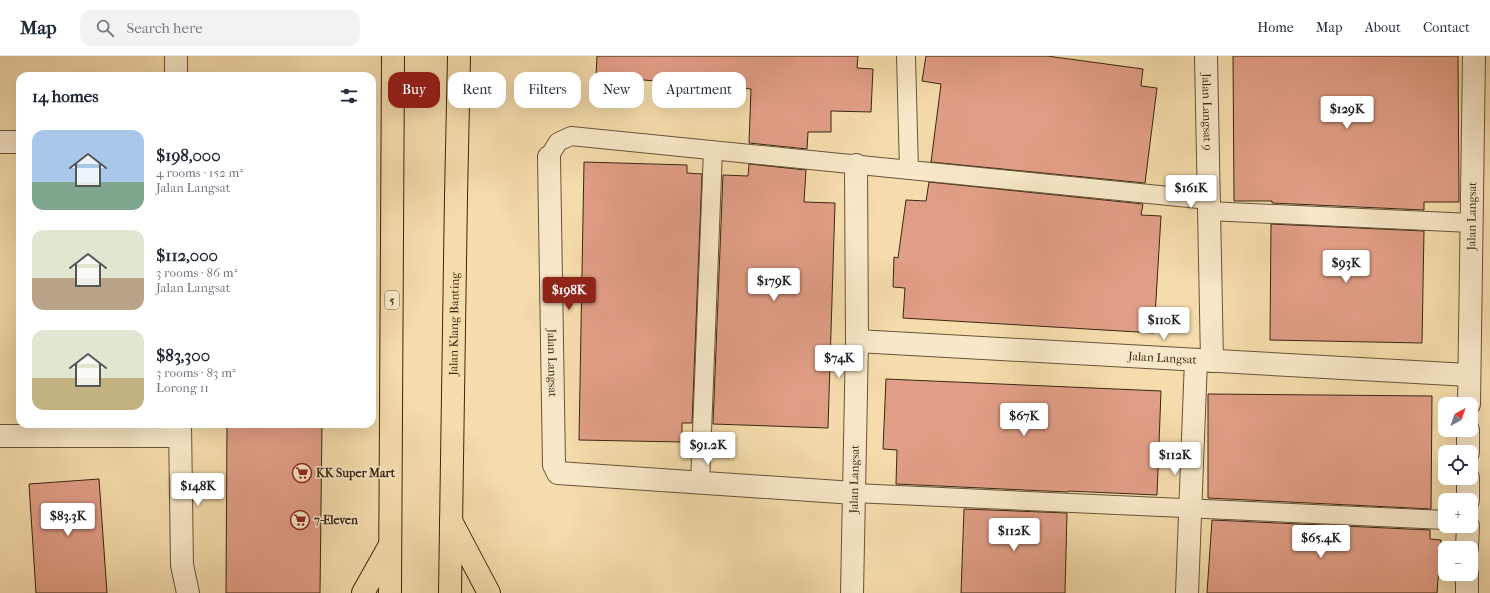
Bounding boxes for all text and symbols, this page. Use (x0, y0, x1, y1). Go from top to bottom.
search box (80, 10, 360, 46)
text: Map (20, 17, 56, 39)
icon: search (94, 17, 116, 39)
text: Search here (126, 19, 203, 37)
text: Home (1257, 19, 1294, 36)
text: Map (1316, 19, 1343, 36)
text: About (1365, 19, 1401, 36)
text: Contact (1423, 19, 1470, 36)
chip: Buy (388, 72, 440, 108)
chip: Rent (448, 72, 506, 108)
chip: Filters (514, 72, 581, 108)
chip: New (589, 72, 644, 108)
chip: Apartment (652, 72, 746, 108)
street label: Jalan Langsat 9 (1199, 72, 1215, 151)
icon: filters (338, 85, 360, 107)
text: 14 homes (32, 86, 99, 106)
pin: $129K (1319, 96, 1375, 130)
text: $129K (1330, 101, 1364, 116)
text: $198,000 (156, 145, 221, 165)
icon: home (64, 146, 112, 194)
text: 4 rooms · 152 m² (156, 165, 243, 180)
pin: $161K (1163, 175, 1219, 209)
text: Jalan Langsat (156, 180, 230, 195)
text: $161K (1175, 180, 1207, 195)
street label: Jalan Langsat (1464, 181, 1479, 251)
text: $112,000 (156, 245, 218, 265)
icon: home (64, 246, 112, 294)
pin: $93K (1322, 250, 1370, 284)
text: $93K (1332, 255, 1360, 270)
text: 3 rooms · 86 m² (156, 265, 237, 280)
pin: $179K (746, 268, 802, 302)
street label: Jalan Klang Banting (446, 272, 462, 377)
text: $179K (757, 273, 791, 288)
pin: $198K (541, 277, 597, 311)
text: Jalan Langsat (156, 280, 230, 295)
text: $198K (552, 282, 586, 297)
road number: 5 (385, 291, 399, 309)
pin: $110K (1136, 307, 1192, 341)
text: $110K (1148, 312, 1180, 327)
street label: Jalan Langsat (545, 327, 560, 398)
text: $83,300 (156, 345, 210, 365)
pin: $74K (815, 345, 863, 379)
icon: home (64, 346, 112, 394)
street label: Jalan Langsat (1127, 349, 1198, 367)
text: $74K (824, 350, 854, 365)
text: 3 rooms · 83 m² (156, 365, 236, 380)
text: Lorong 11 (156, 380, 209, 395)
north arrow (1438, 397, 1478, 437)
map controls (1438, 397, 1478, 581)
pin: $67K (1000, 403, 1048, 437)
text: $67K (1009, 408, 1039, 423)
pin: $91.2K (675, 432, 741, 466)
text: $91.2K (689, 437, 727, 452)
pin: $112K (1147, 442, 1203, 476)
street label: Jalan Langsat (847, 444, 862, 515)
button: locate (1438, 445, 1478, 485)
text: $112K (1159, 447, 1191, 462)
supermarket icon: KK Super Mart (291, 462, 313, 484)
place label: KK Super Mart (316, 466, 396, 481)
pin: $148K (170, 473, 226, 507)
text: $148K (180, 478, 216, 493)
button: + (1438, 493, 1478, 533)
pin: $83.3K (35, 503, 101, 537)
text: $83.3K (50, 508, 86, 523)
supermarket icon: 7-Eleven (289, 509, 311, 531)
place label: 7-Eleven (313, 513, 359, 527)
pin: $112K (986, 518, 1042, 552)
text: $112K (998, 523, 1030, 538)
pin: $65.4K (1288, 525, 1354, 559)
text: $65.4K (1301, 530, 1341, 545)
button: − (1438, 541, 1478, 581)

